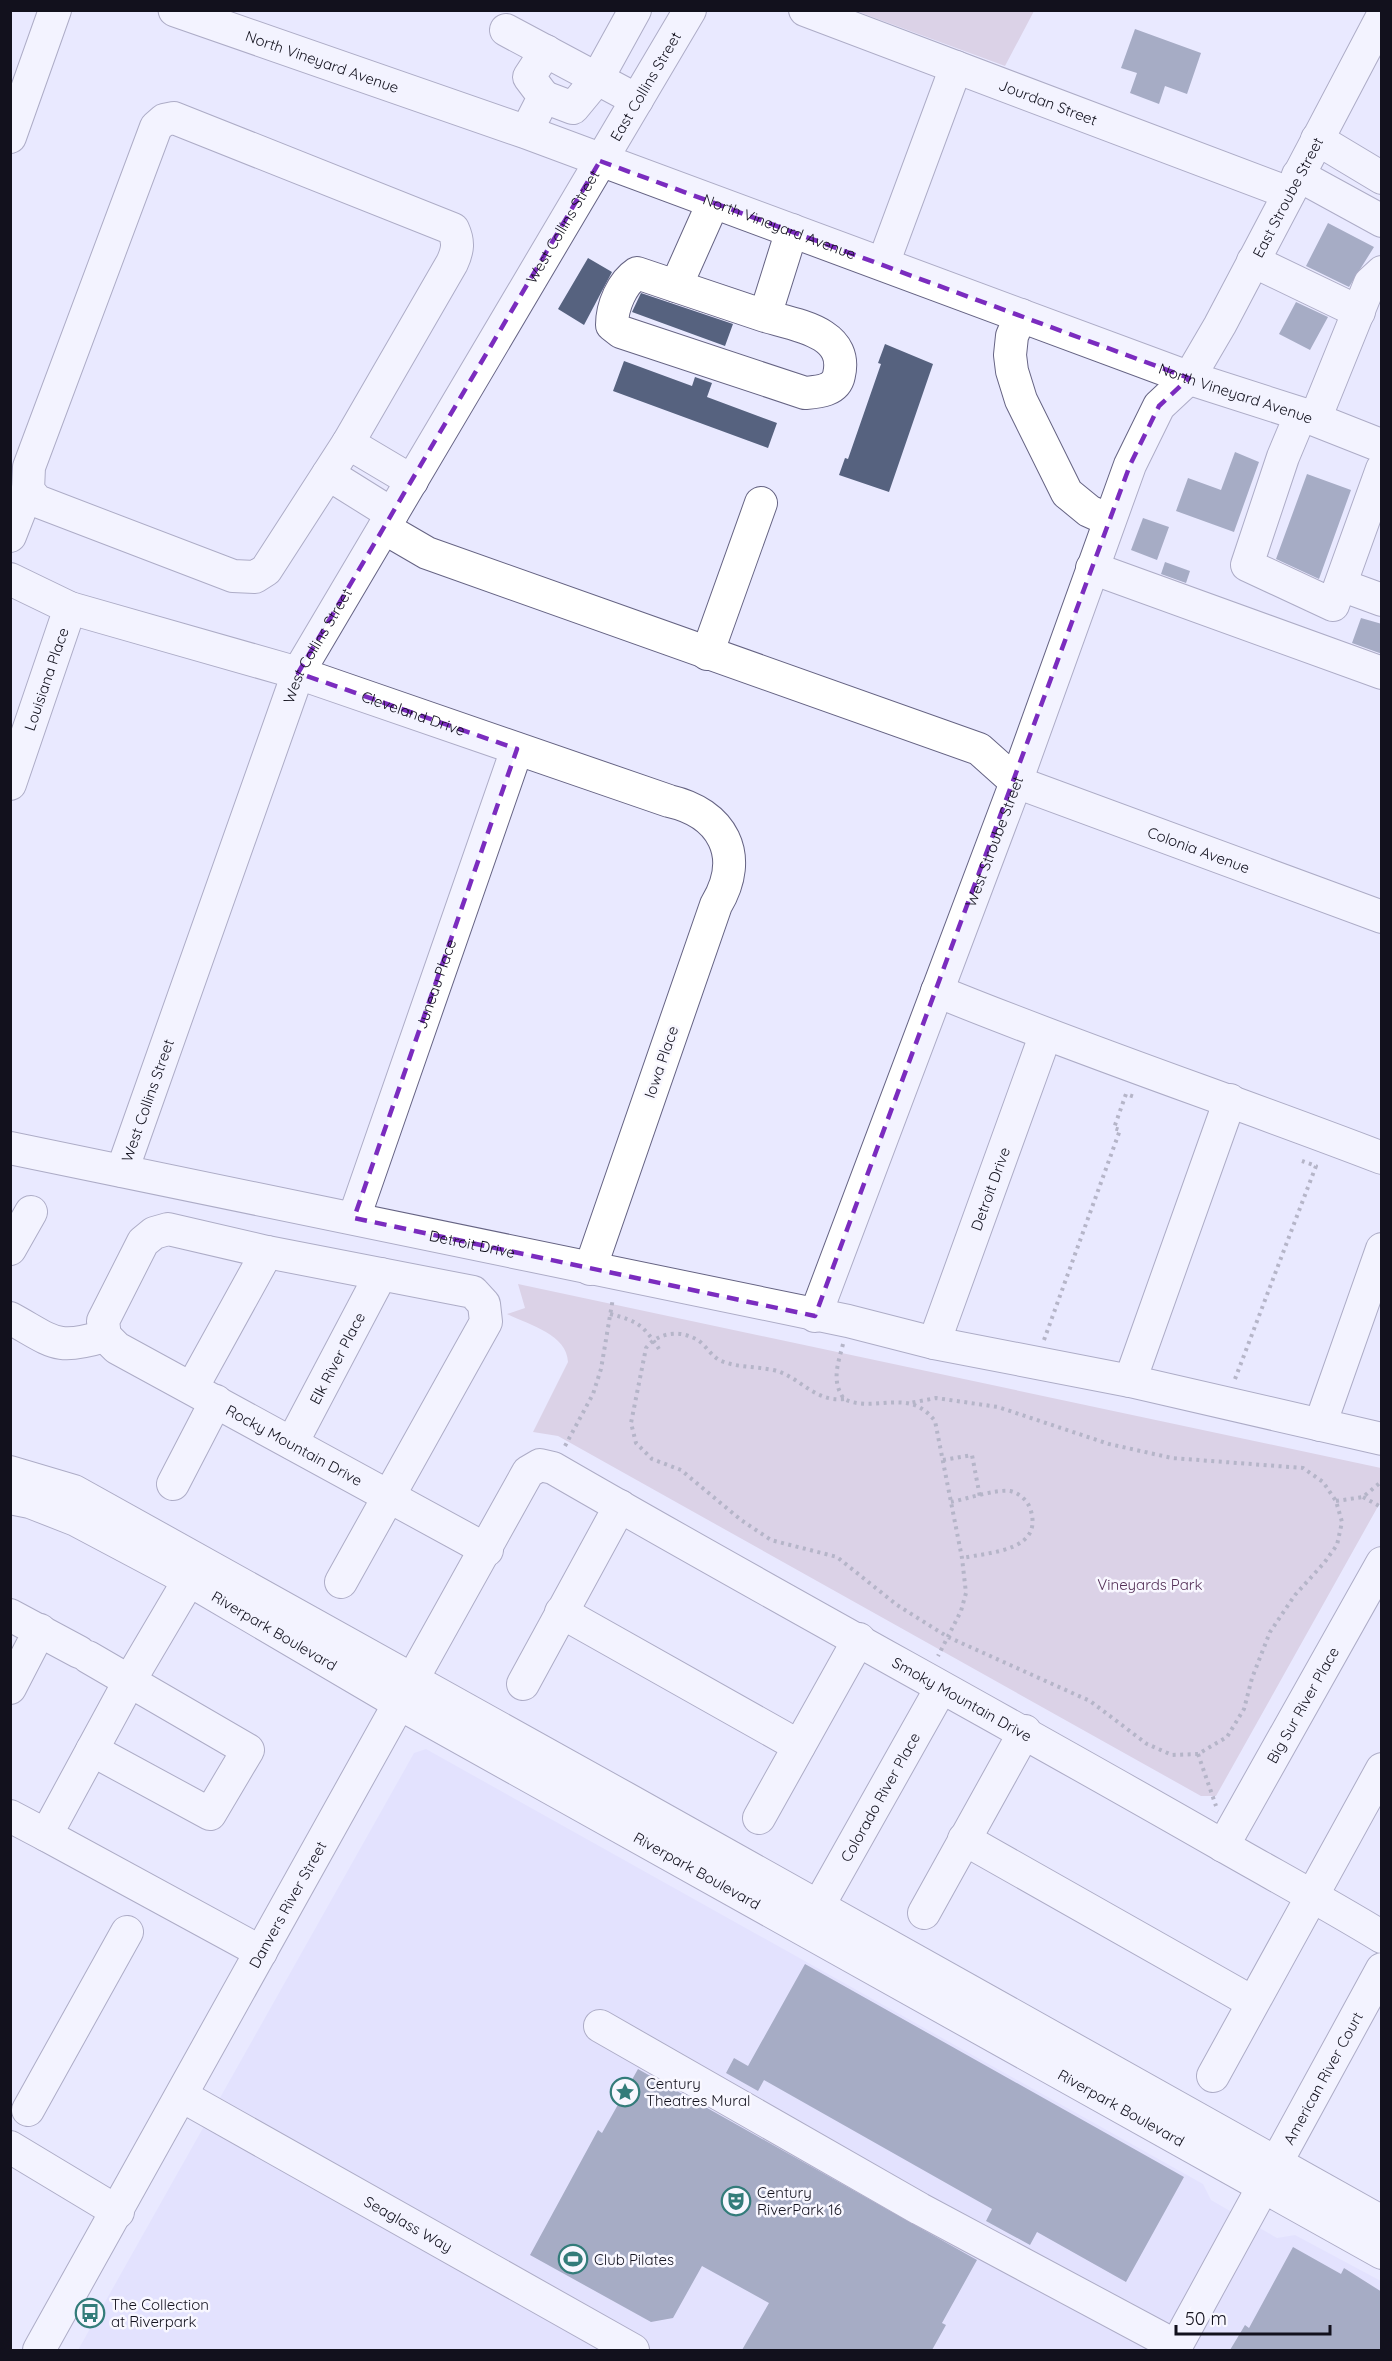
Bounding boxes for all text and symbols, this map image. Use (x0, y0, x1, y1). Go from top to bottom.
street label: North Vineyard Avenue (243, 26, 402, 97)
street label: East Collins Street (605, 28, 685, 144)
street label: Jourdan Street (996, 75, 1100, 129)
street label: East Stroube Street (1248, 134, 1327, 261)
street label: West Collins Street (521, 166, 603, 287)
street label: North Vineyard Avenue (701, 189, 858, 263)
street label: North Vineyard Avenue (1156, 358, 1316, 427)
street label: West Collins Street (279, 584, 356, 706)
street label: Louisiana Place (19, 625, 72, 733)
street label: Cleveland Drive (359, 686, 468, 740)
street label: West Stroube Street (960, 774, 1027, 910)
street label: Colonia Avenue (1145, 822, 1253, 877)
street label: Juneau Place (411, 936, 460, 1031)
street label: Iowa Place (640, 1023, 682, 1101)
street label: West Collins Street (117, 1036, 177, 1164)
street label: Detroit Drive (966, 1144, 1014, 1233)
street label: Detroit Drive (427, 1225, 517, 1262)
street label: Elk River Place (305, 1309, 369, 1407)
street label: Rocky Mountain Drive (223, 1400, 366, 1490)
park label: Vineyards Park (1097, 1575, 1203, 1594)
street label: Riverpark Boulevard (208, 1586, 341, 1675)
street label: Big Sur River Place (1262, 1643, 1343, 1766)
street label: Smoky Mountain Drive (889, 1652, 1035, 1745)
street label: Colorado River Place (836, 1729, 924, 1865)
street label: Riverpark Boulevard (631, 1827, 764, 1913)
street label: Danvers River Street (244, 1838, 330, 1971)
street label: American River Court (1279, 2008, 1366, 2148)
street label: Riverpark Boulevard (1055, 2064, 1188, 2150)
place label: Century Theatres Mural (646, 2074, 750, 2110)
place icon: Century Theatres Mural (609, 2076, 641, 2108)
place label: Century RiverPark 16 (757, 2183, 842, 2219)
theatre icon: Century RiverPark 16 (720, 2185, 752, 2217)
street label: Seaglass Way (361, 2191, 456, 2256)
sports icon: Club Pilates (557, 2243, 589, 2275)
place label: Club Pilates (594, 2250, 674, 2269)
place label: The Collection at Riverpark (111, 2295, 209, 2331)
bus stop icon: The Collection at Riverpark (74, 2297, 106, 2329)
scale bar (1176, 2298, 1330, 2336)
text: 50 m (1185, 2307, 1227, 2330)

